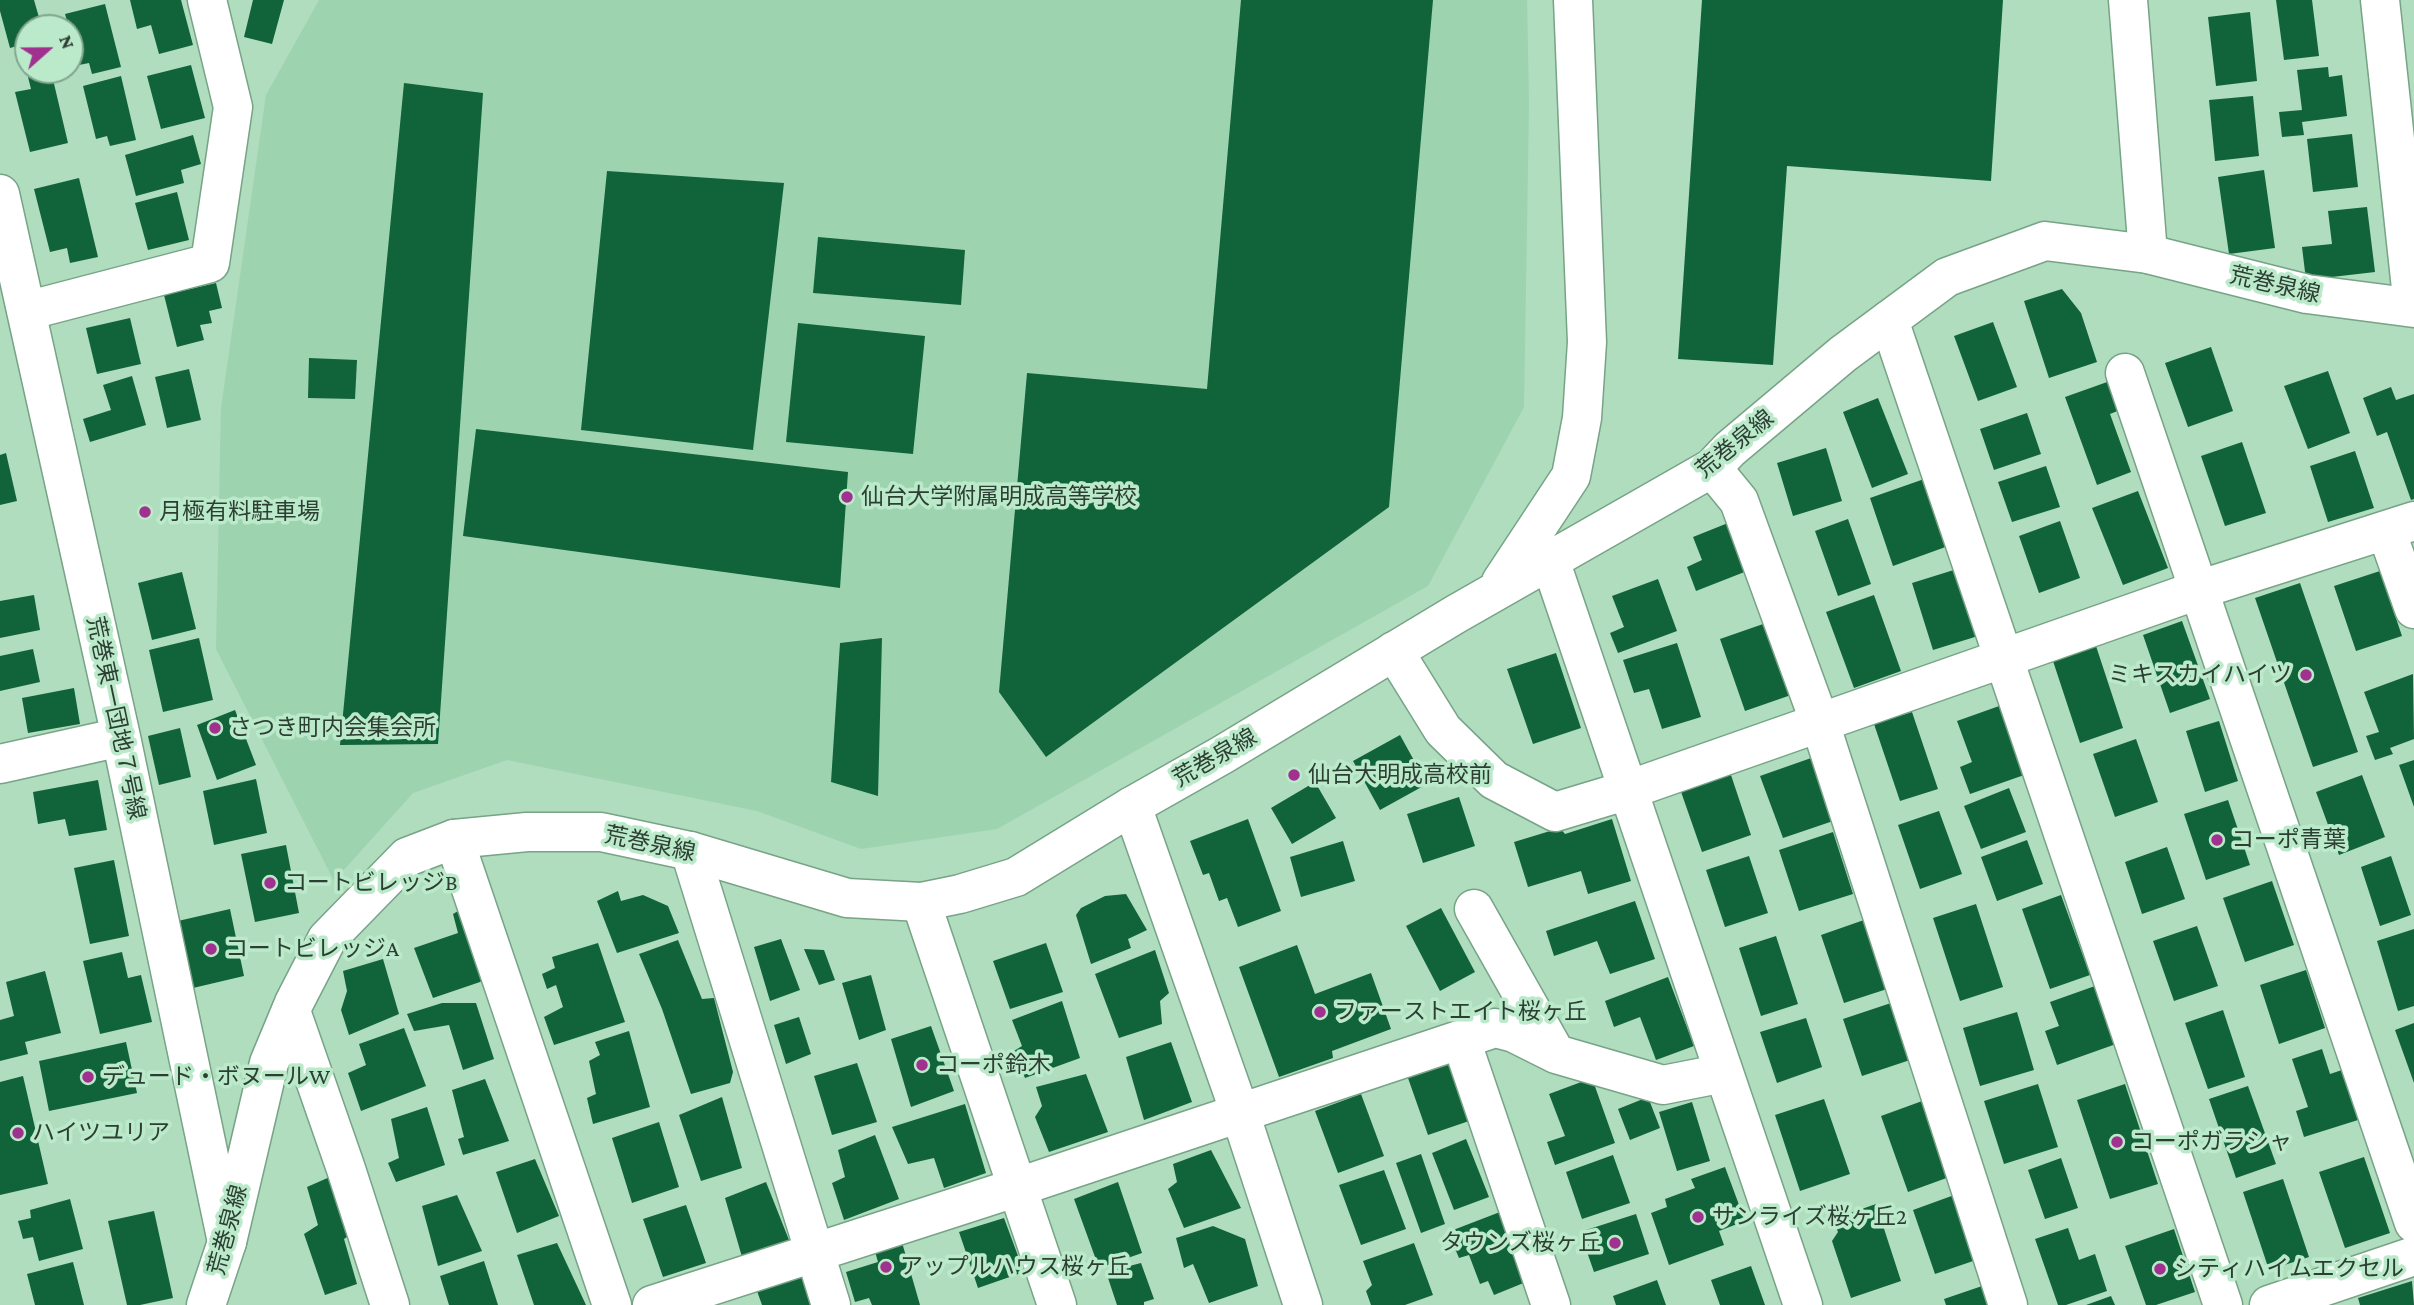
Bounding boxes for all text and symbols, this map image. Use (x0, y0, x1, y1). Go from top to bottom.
north arrow (14, 14, 84, 84)
text: N (55, 32, 79, 52)
street label: 荒巻泉線 (2227, 261, 2323, 309)
street label: 荒巻泉線 (1691, 404, 1779, 484)
place label: 仙台大学附属明成高等学校 (861, 483, 1137, 511)
marker: 仙台大学附属明成高等学校 (839, 489, 855, 505)
place label: 月極有料駐車場 (159, 498, 320, 526)
marker: 月極有料駐車場 (137, 504, 153, 520)
street label: 荒巻東一団地７号線 (81, 614, 151, 822)
place label: ミキスカイハイツ (2108, 661, 2292, 689)
marker: ミキスカイハイツ (2298, 667, 2314, 683)
place label: さつき町内会集会所 (229, 714, 436, 742)
marker: さつき町内会集会所 (207, 720, 223, 736)
street label: 荒巻泉線 (1168, 723, 1262, 793)
place label: 仙台大明成高校前 (1308, 761, 1492, 789)
marker: 仙台大明成高校前 (1286, 767, 1302, 783)
street label: 荒巻泉線 (602, 821, 698, 867)
place label: コーポ青葉 (2231, 826, 2346, 854)
marker: コーポ青葉 (2209, 832, 2225, 848)
place label: コートビレッジB (284, 869, 458, 897)
marker: コートビレッジB (262, 875, 278, 891)
place label: コートビレッジA (225, 935, 399, 963)
marker: コートビレッジA (203, 941, 219, 957)
place label: ファーストエイト桜ヶ丘 (1334, 998, 1587, 1026)
marker: ファーストエイト桜ヶ丘 (1312, 1004, 1328, 1020)
place label: コーポ鈴木 (936, 1051, 1051, 1079)
marker: コーポ鈴木 (914, 1057, 930, 1073)
place label: デュード・ボヌールW (102, 1063, 330, 1091)
marker: デュード・ボヌールW (80, 1069, 96, 1085)
place label: ハイツユリア (32, 1119, 170, 1147)
marker: ハイツユリア (10, 1125, 26, 1141)
place label: コーポガラシャ (2131, 1128, 2292, 1156)
marker: コーポガラシャ (2109, 1134, 2125, 1150)
street label: 荒巻泉線 (203, 1182, 253, 1278)
place label: サンライズ桜ヶ丘2 (1712, 1203, 1907, 1231)
marker: サンライズ桜ヶ丘2 (1690, 1209, 1706, 1225)
place label: タウンズ桜ヶ丘 (1440, 1229, 1601, 1257)
marker: タウンズ桜ヶ丘 (1607, 1235, 1623, 1251)
place label: アップルハウス桜ヶ丘 (900, 1253, 1130, 1281)
place label: シティハイムエクセル (2174, 1255, 2404, 1283)
marker: アップルハウス桜ヶ丘 (878, 1259, 894, 1275)
marker: シティハイムエクセル (2152, 1261, 2168, 1277)

